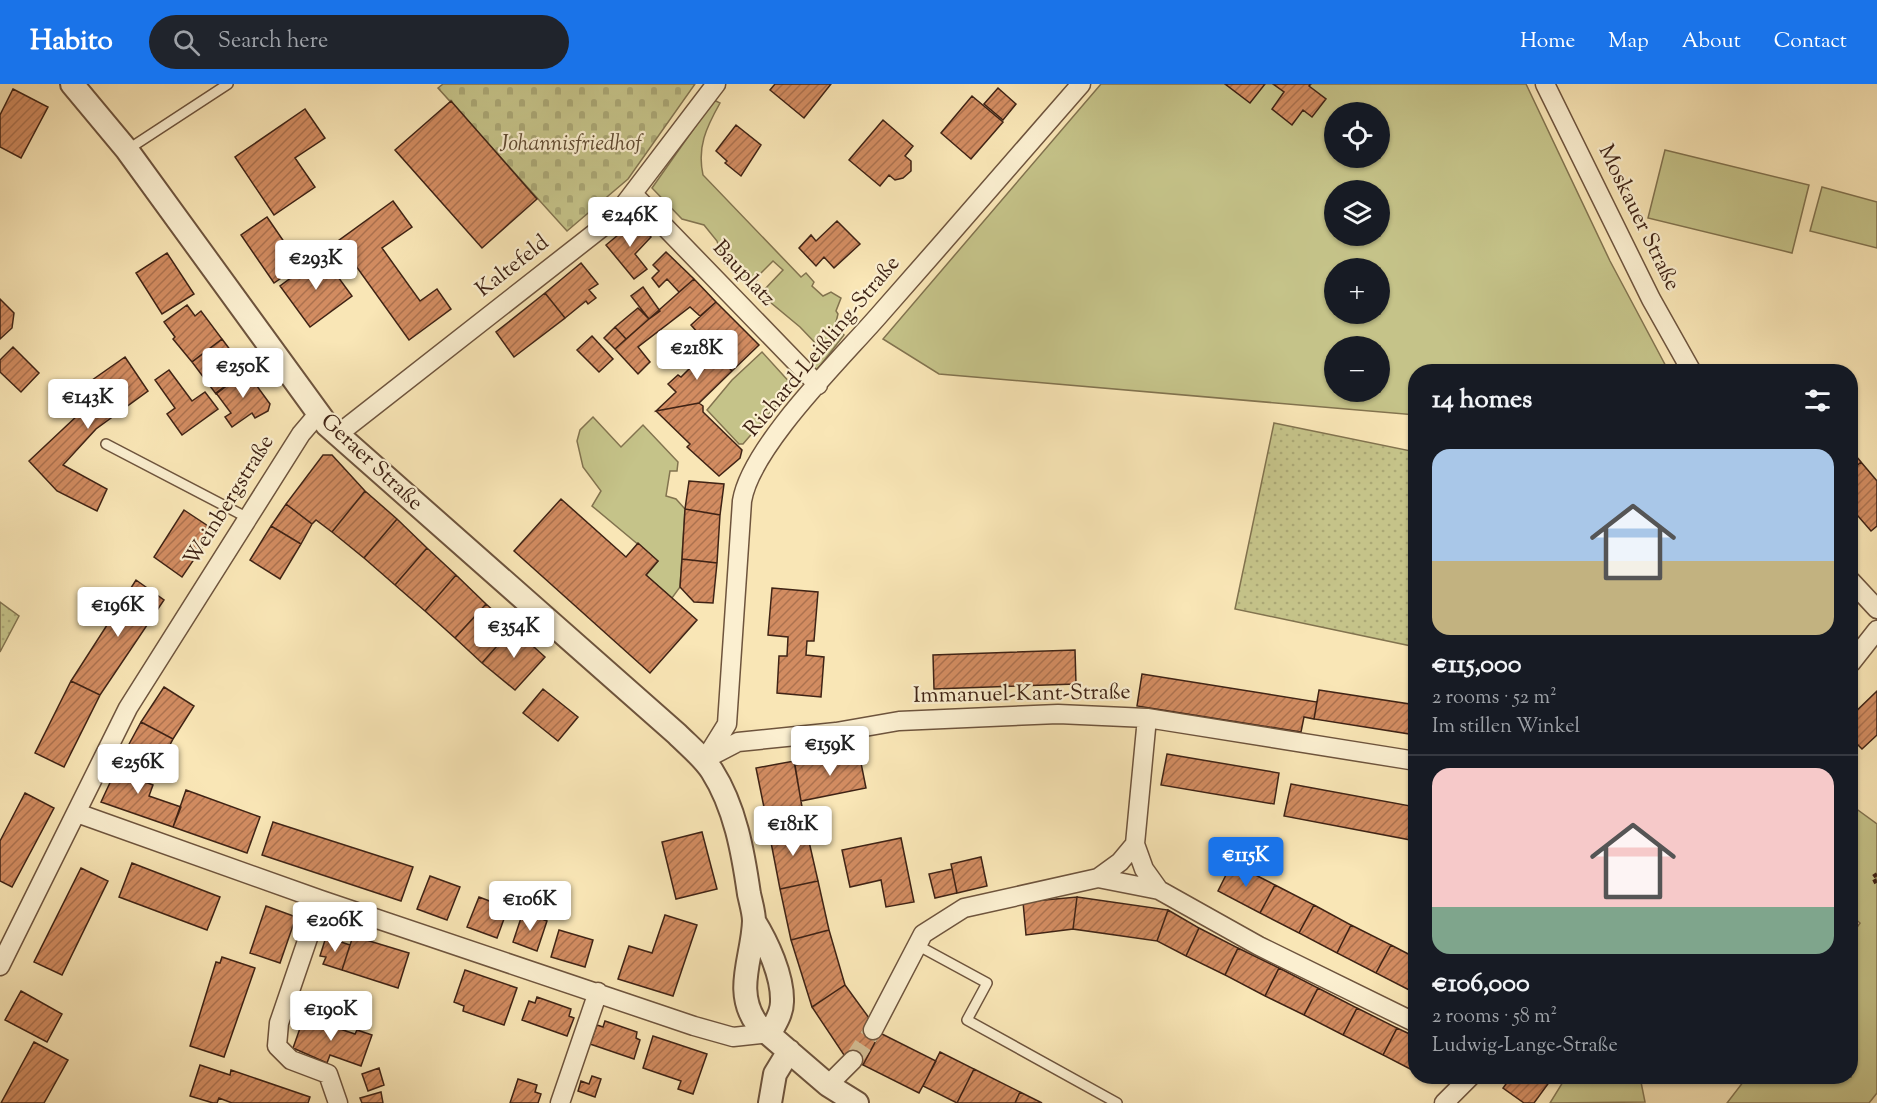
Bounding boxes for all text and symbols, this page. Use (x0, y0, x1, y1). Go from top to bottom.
search box (149, 15, 569, 69)
text: Habito (30, 22, 113, 62)
icon: search (170, 26, 203, 59)
text: Search here (218, 26, 328, 58)
text: Home (1520, 27, 1575, 57)
text: Map (1608, 27, 1649, 57)
text: About (1682, 27, 1741, 57)
text: Contact (1774, 27, 1847, 57)
map controls (1324, 102, 1390, 402)
button: locate (1324, 102, 1390, 168)
park label: Johannisfriedhof (499, 129, 644, 161)
street label: Moskauer Straße (1589, 139, 1687, 297)
button: layers (1324, 180, 1390, 246)
pin: €246K (588, 197, 672, 248)
text: €246K (602, 202, 658, 231)
street label: Kaltefeld (469, 228, 557, 306)
street label: Bauplatz (704, 234, 782, 314)
pin: €293K (274, 240, 358, 291)
text: €293K (289, 245, 343, 274)
street label: Richard-Leißling-Straße (737, 249, 909, 445)
button: + (1324, 258, 1390, 324)
pin: €218K (655, 330, 739, 381)
text: €218K (671, 335, 723, 364)
button: − (1324, 336, 1390, 402)
pin: €250K (201, 348, 285, 399)
text: €250K (216, 353, 270, 382)
pin: €143K (46, 379, 130, 430)
text: 14 homes (1432, 382, 1532, 419)
text: €143K (62, 384, 114, 413)
icon: filters (1801, 384, 1834, 417)
street label: Geraer Straße (312, 407, 430, 519)
street label: Weinbergstraße (177, 429, 283, 573)
icon: home (1579, 488, 1687, 596)
pin: €196K (76, 587, 160, 638)
text: €196K (91, 592, 145, 621)
pin: €354K (472, 608, 556, 659)
text: €354K (488, 613, 540, 642)
text: €115,000 (1432, 647, 1522, 684)
street label: Immanuel-Kant-Straße (913, 677, 1131, 713)
text: 2 rooms · 52 m² (1432, 684, 1557, 713)
text: Im stillen Winkel (1432, 713, 1580, 742)
pin: €159K (788, 726, 872, 777)
text: €159K (805, 731, 855, 760)
pin: €256K (96, 744, 180, 795)
text: €256K (112, 749, 164, 778)
pin: €181K (751, 806, 835, 857)
icon: home (1579, 807, 1687, 915)
text: €181K (768, 811, 818, 840)
pin: €115K (1204, 837, 1288, 888)
text: €115K (1222, 842, 1270, 871)
pin: €106K (488, 881, 572, 932)
text: €106K (503, 886, 557, 915)
pin: €206K (293, 902, 377, 953)
text: €206K (307, 907, 363, 936)
text: €106,000 (1432, 966, 1530, 1003)
pin: €190K (289, 991, 373, 1042)
text: €190K (304, 996, 358, 1025)
text: 2 rooms · 58 m² (1432, 1003, 1557, 1032)
text: Ludwig-Lange-Straße (1432, 1032, 1618, 1061)

